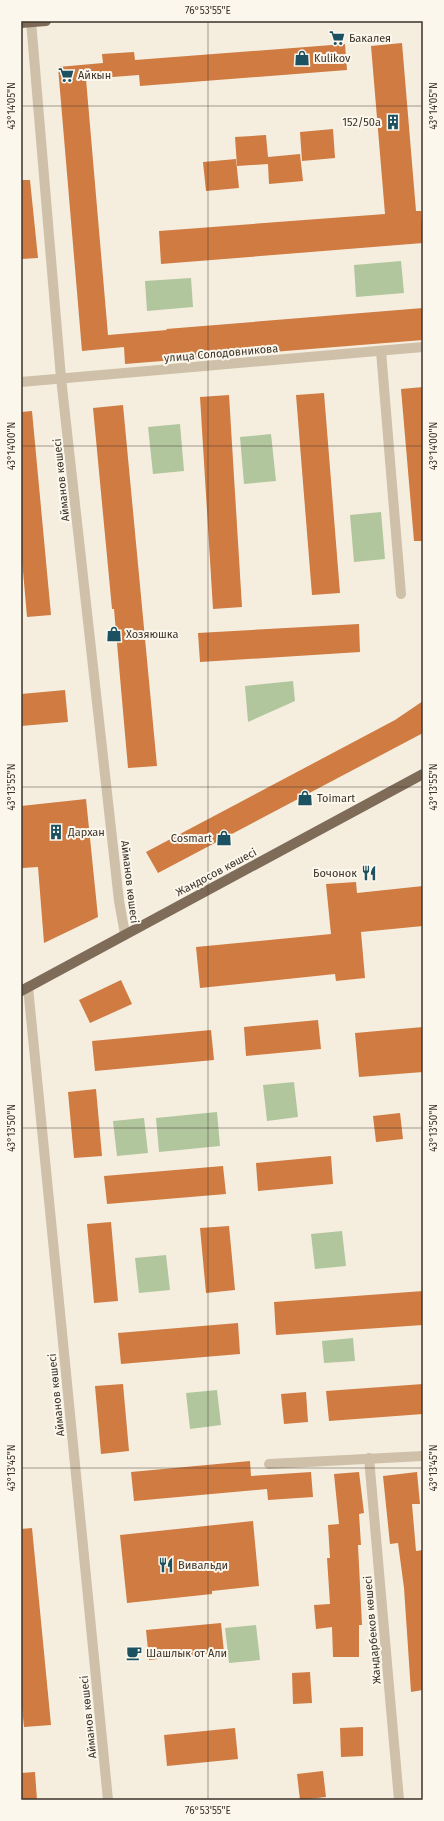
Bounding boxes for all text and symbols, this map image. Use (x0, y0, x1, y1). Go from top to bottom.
text: 76°53'55"E (185, 5, 231, 17)
supermarket icon: Бакалея (328, 29, 346, 47)
place label: Бакалея (349, 32, 391, 45)
shop icon: Kulikov (293, 49, 311, 67)
place label: Kulikov (314, 52, 351, 65)
supermarket icon: Айкын (57, 66, 75, 84)
place label: Айкын (78, 69, 111, 82)
text: 43°14'05"N (6, 82, 18, 130)
text: 43°14'05"N (428, 82, 440, 130)
building icon: 152/50a (384, 113, 402, 131)
place label: 152/50a (342, 116, 381, 129)
street label: улица Солодовникова (163, 342, 279, 365)
text: 43°14'00"N (6, 422, 18, 470)
text: 43°14'00"N (428, 422, 440, 470)
street label: Айманов көшесі (51, 438, 72, 522)
shop icon: Хозяюшка (105, 625, 123, 643)
place label: Хозяюшка (126, 628, 178, 641)
text: 43°13'55"N (6, 763, 18, 811)
text: 43°13'55"N (428, 763, 440, 811)
shop icon: Toimart (296, 789, 314, 807)
place label: Toimart (317, 792, 355, 805)
building icon: Дархан (47, 823, 65, 841)
place label: Дархан (67, 826, 105, 839)
shop icon: Cosmart (215, 829, 233, 847)
place label: Cosmart (171, 832, 212, 845)
street label: Айманов көшесі (118, 840, 141, 924)
street label: Жандосов көшесі (174, 846, 259, 899)
restaurant icon: Бочонок (360, 864, 378, 882)
place label: Бочонок (313, 867, 357, 880)
text: 43°13'50"N (6, 1104, 18, 1152)
text: 43°13'50"N (428, 1104, 440, 1152)
street label: Айманов көшесі (46, 1353, 67, 1437)
text: 43°13'45"N (6, 1444, 18, 1492)
text: 43°13'45"N (428, 1444, 440, 1492)
restaurant icon: Вивальди (157, 1556, 175, 1574)
place label: Вивальди (178, 1559, 228, 1572)
street label: Жандарбеков көшесі (361, 1575, 384, 1685)
cafe icon: Шашлык от Али (125, 1644, 143, 1662)
place label: Шашлык от Али (146, 1647, 227, 1660)
street label: Айманов көшесі (78, 1675, 99, 1759)
text: 76°53'55"E (185, 1805, 231, 1817)

